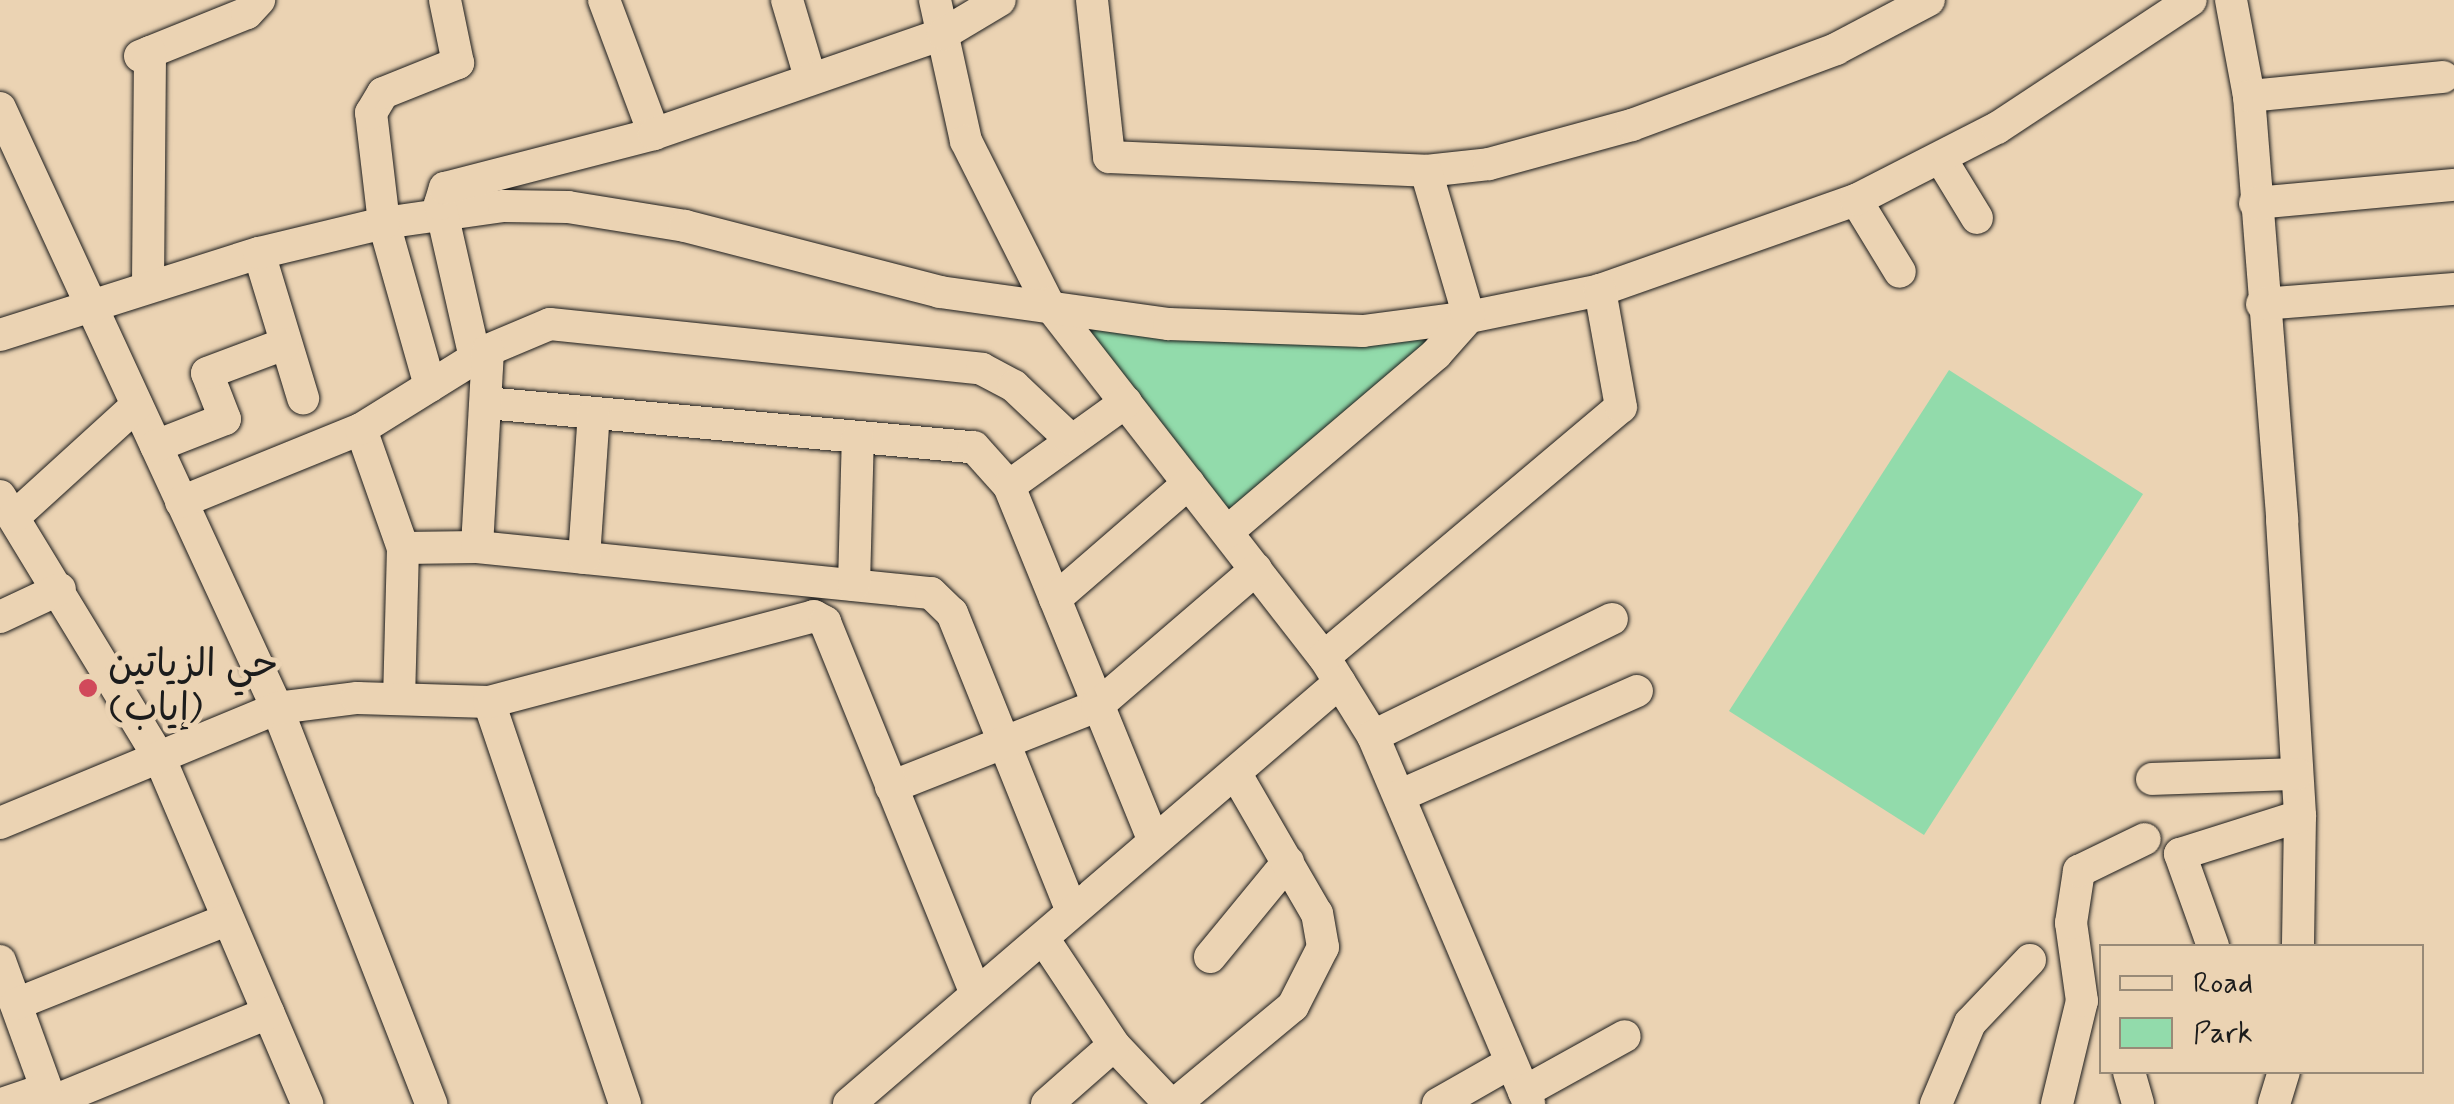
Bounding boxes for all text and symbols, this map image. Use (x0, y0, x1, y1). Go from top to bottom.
place label: حي الزياتين (إياب) (108, 643, 278, 732)
marker: حي الزياتين (إياب) (77, 677, 99, 699)
legend (2099, 944, 2424, 1074)
text: Road (2193, 964, 2253, 1003)
text: Park (2193, 1014, 2253, 1053)

